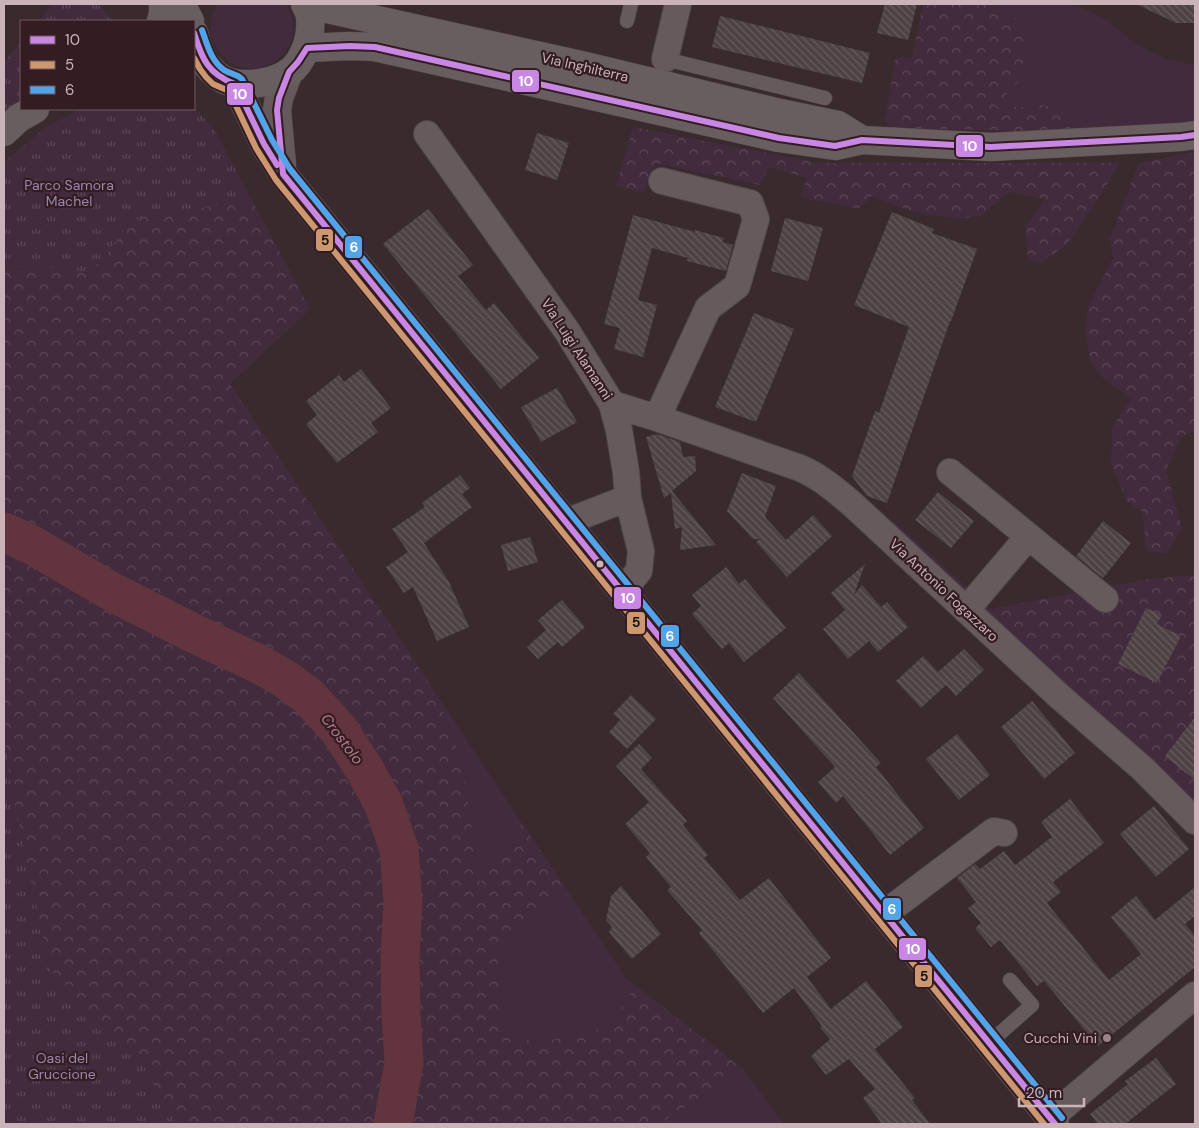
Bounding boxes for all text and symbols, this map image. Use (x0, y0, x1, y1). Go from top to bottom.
legend (20, 20, 195, 110)
text: 10 (65, 30, 80, 50)
street label: Via Inghilterra (540, 48, 630, 86)
text: 5 (65, 55, 74, 75)
line badge: 10 (511, 69, 540, 93)
text: 10 (519, 72, 534, 90)
text: 6 (65, 80, 74, 100)
line badge: 10 (226, 82, 254, 106)
text: 10 (233, 85, 248, 103)
line badge: 10 (955, 134, 984, 158)
text: 10 (963, 137, 978, 155)
park label: Parco Samora Machel (24, 176, 114, 210)
line badge: 5 (315, 228, 334, 252)
text: 5 (321, 231, 329, 249)
line badge: 6 (344, 235, 363, 259)
text: 6 (350, 238, 359, 256)
street label: Via Luigi Alamanni (538, 295, 616, 403)
street label: Via Antonio Fogazzaro (886, 535, 1002, 645)
unlabelled marker (595, 559, 605, 569)
line badge: 10 (613, 586, 642, 610)
text: 10 (621, 589, 636, 607)
line badge: 5 (626, 611, 646, 635)
text: 5 (632, 613, 640, 631)
line badge: 6 (660, 624, 680, 648)
text: 6 (666, 627, 675, 645)
water label: Crostolo (316, 709, 368, 769)
line badge: 6 (882, 897, 902, 921)
text: 6 (888, 900, 897, 918)
line badge: 10 (898, 937, 927, 961)
text: 10 (906, 940, 921, 958)
line badge: 5 (914, 964, 933, 988)
text: 5 (920, 967, 928, 985)
place label: Cucchi Vini (1024, 1029, 1097, 1047)
marker: Cucchi Vini (1101, 1032, 1113, 1044)
park label: Oasi del Gruccione (28, 1049, 96, 1083)
scale bar (1019, 1076, 1084, 1108)
text: 20 m (1026, 1083, 1062, 1103)

